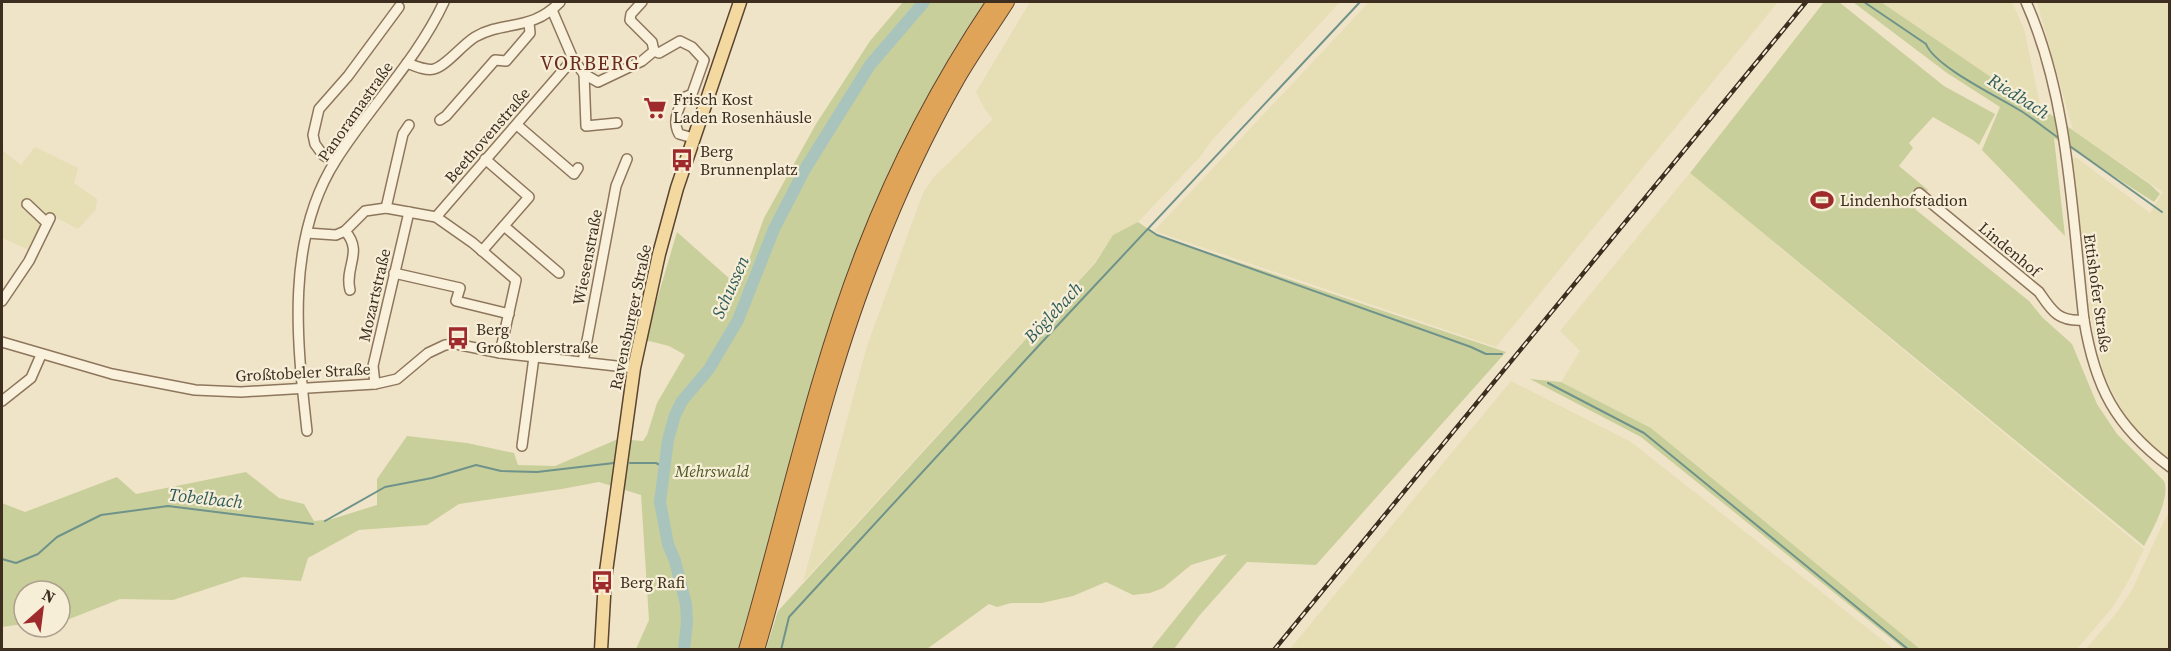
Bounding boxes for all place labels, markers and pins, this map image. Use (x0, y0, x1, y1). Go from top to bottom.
place label: Frisch Kost Laden Rosenhäusle (673, 88, 812, 128)
supermarket icon: Frisch Kost Laden Rosenhäusle (642, 95, 668, 121)
place label: Berg Brunnenplatz (700, 140, 798, 180)
bus stop icon: Berg Brunnenplatz (669, 147, 695, 173)
sports icon: Lindenhofstadion (1809, 187, 1835, 213)
place label: Lindenhofstadion (1840, 189, 1968, 211)
place label: Berg Großtoblerstraße (476, 318, 598, 358)
bus stop icon: Berg Großtoblerstraße (445, 325, 471, 351)
bus stop icon: Berg Rafi (589, 569, 615, 595)
place label: Berg Rafi (620, 571, 685, 593)

